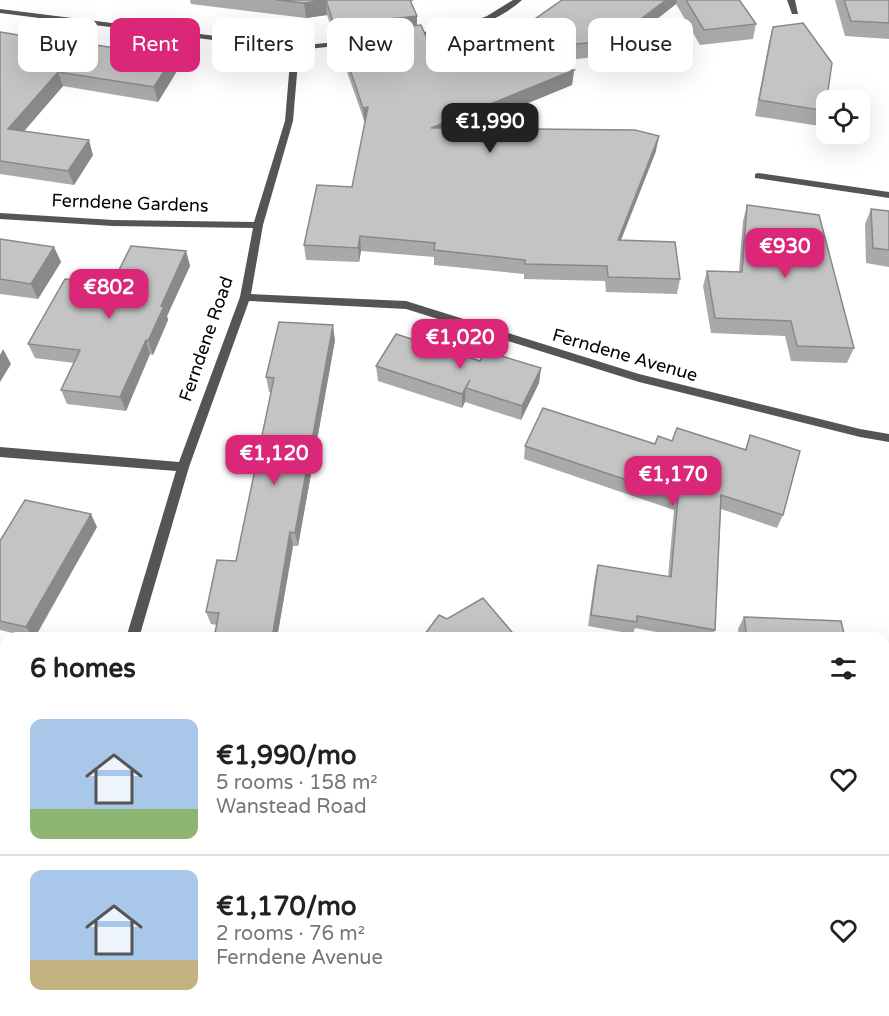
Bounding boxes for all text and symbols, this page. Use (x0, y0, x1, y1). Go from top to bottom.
chip: Buy (18, 18, 98, 72)
chip: Rent (110, 18, 200, 72)
chip: Filters (212, 18, 315, 72)
chip: New (327, 18, 414, 72)
chip: Apartment (426, 18, 576, 72)
chip: House (588, 18, 693, 72)
map controls (816, 90, 870, 144)
button: locate (816, 90, 870, 144)
pin: €1,990 (441, 103, 539, 154)
text: €1,990 (455, 110, 525, 134)
street label: Ferndene Gardens (51, 189, 209, 217)
pin: €930 (749, 228, 821, 279)
text: €930 (759, 235, 811, 259)
pin: €802 (73, 269, 145, 320)
street label: Ferndene Road (174, 274, 238, 404)
text: €802 (83, 276, 135, 300)
pin: €1,020 (411, 319, 509, 370)
street label: Ferndene Avenue (550, 324, 700, 386)
text: €1,020 (425, 326, 495, 350)
pin: €1,120 (225, 435, 323, 486)
text: €1,120 (239, 442, 309, 466)
pin: €1,170 (624, 456, 722, 507)
text: €1,170 (638, 463, 708, 487)
icon: filters (827, 652, 860, 685)
text: 6 homes (30, 653, 136, 684)
text: €1,990/mo (216, 740, 357, 771)
icon: home (78, 743, 150, 815)
icon: heart (827, 763, 860, 796)
text: 5 rooms · 158 m² (216, 771, 378, 795)
text: Wanstead Road (216, 795, 367, 819)
text: €1,170/mo (216, 891, 357, 922)
icon: home (78, 894, 150, 966)
icon: heart (827, 914, 860, 947)
text: 2 rooms · 76 m² (216, 922, 365, 946)
text: Ferndene Avenue (216, 946, 383, 970)

